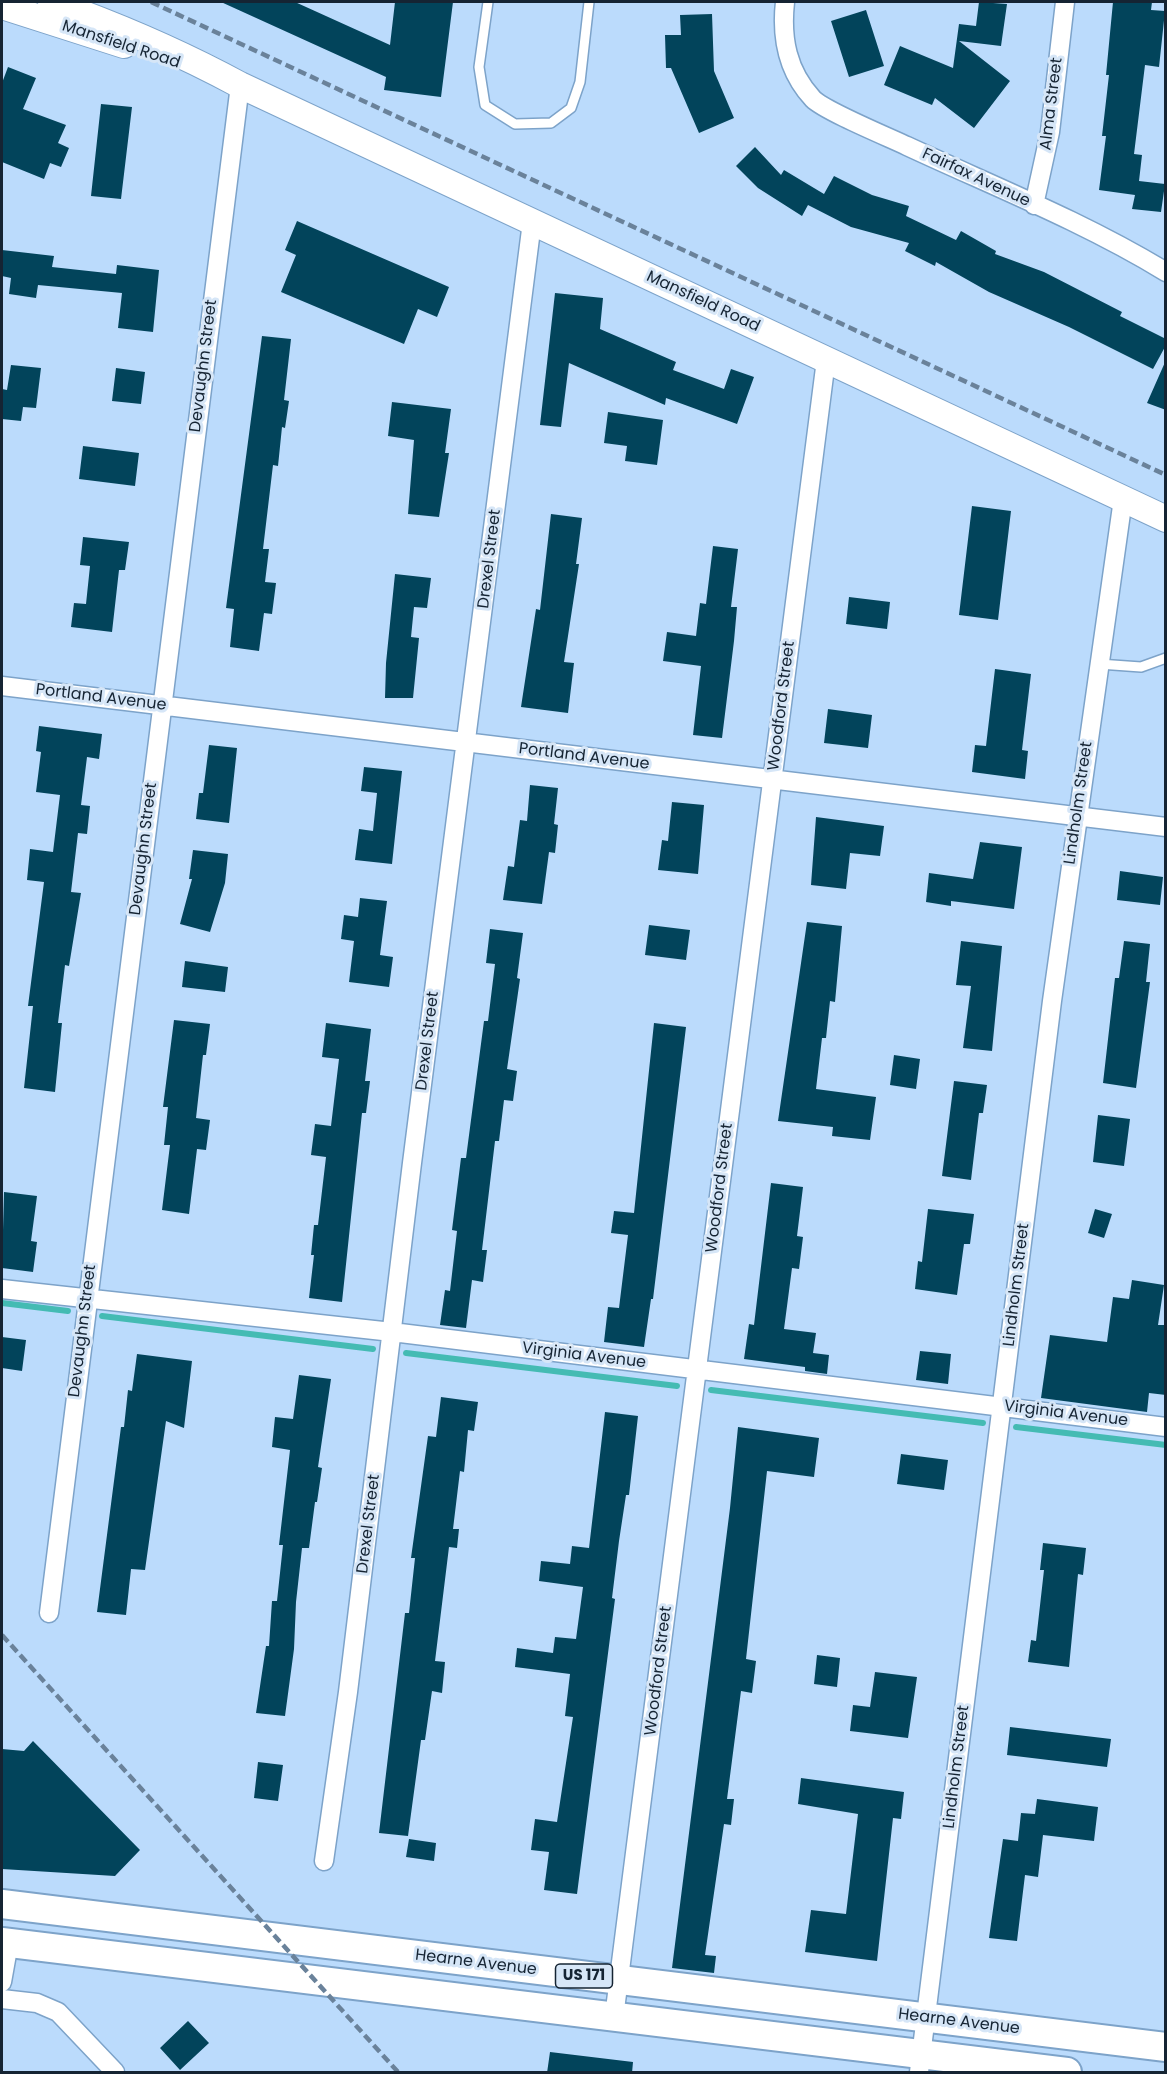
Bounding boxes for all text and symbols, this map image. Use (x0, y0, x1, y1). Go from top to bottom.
street label: Mansfield Road (60, 17, 182, 73)
street label: Alma Street (1037, 57, 1067, 151)
street label: Fairfax Avenue (919, 145, 1033, 211)
street label: Mansfield Road (643, 267, 763, 337)
street label: Devaughn Street (186, 298, 222, 434)
street label: Drexel Street (474, 508, 506, 610)
street label: Woodford Street (765, 640, 799, 772)
street label: Portland Avenue (35, 680, 167, 716)
street label: Portland Avenue (518, 739, 650, 775)
street label: Lindholm Street (1061, 740, 1097, 866)
street label: Devaughn Street (126, 781, 162, 917)
street label: Drexel Street (412, 990, 444, 1092)
street label: Woodford Street (703, 1122, 737, 1254)
street label: Lindholm Street (1000, 1222, 1034, 1348)
street label: Devaughn Street (65, 1263, 101, 1399)
street label: Virginia Avenue (521, 1339, 647, 1373)
street label: Virginia Avenue (1003, 1397, 1129, 1431)
street label: Drexel Street (353, 1473, 385, 1575)
street label: Woodford Street (642, 1605, 676, 1737)
street label: Lindholm Street (940, 1704, 974, 1830)
street label: Hearne Avenue (414, 1946, 538, 1980)
road number: US 171 (556, 1964, 612, 1988)
street label: Hearne Avenue (897, 2005, 1021, 2039)

